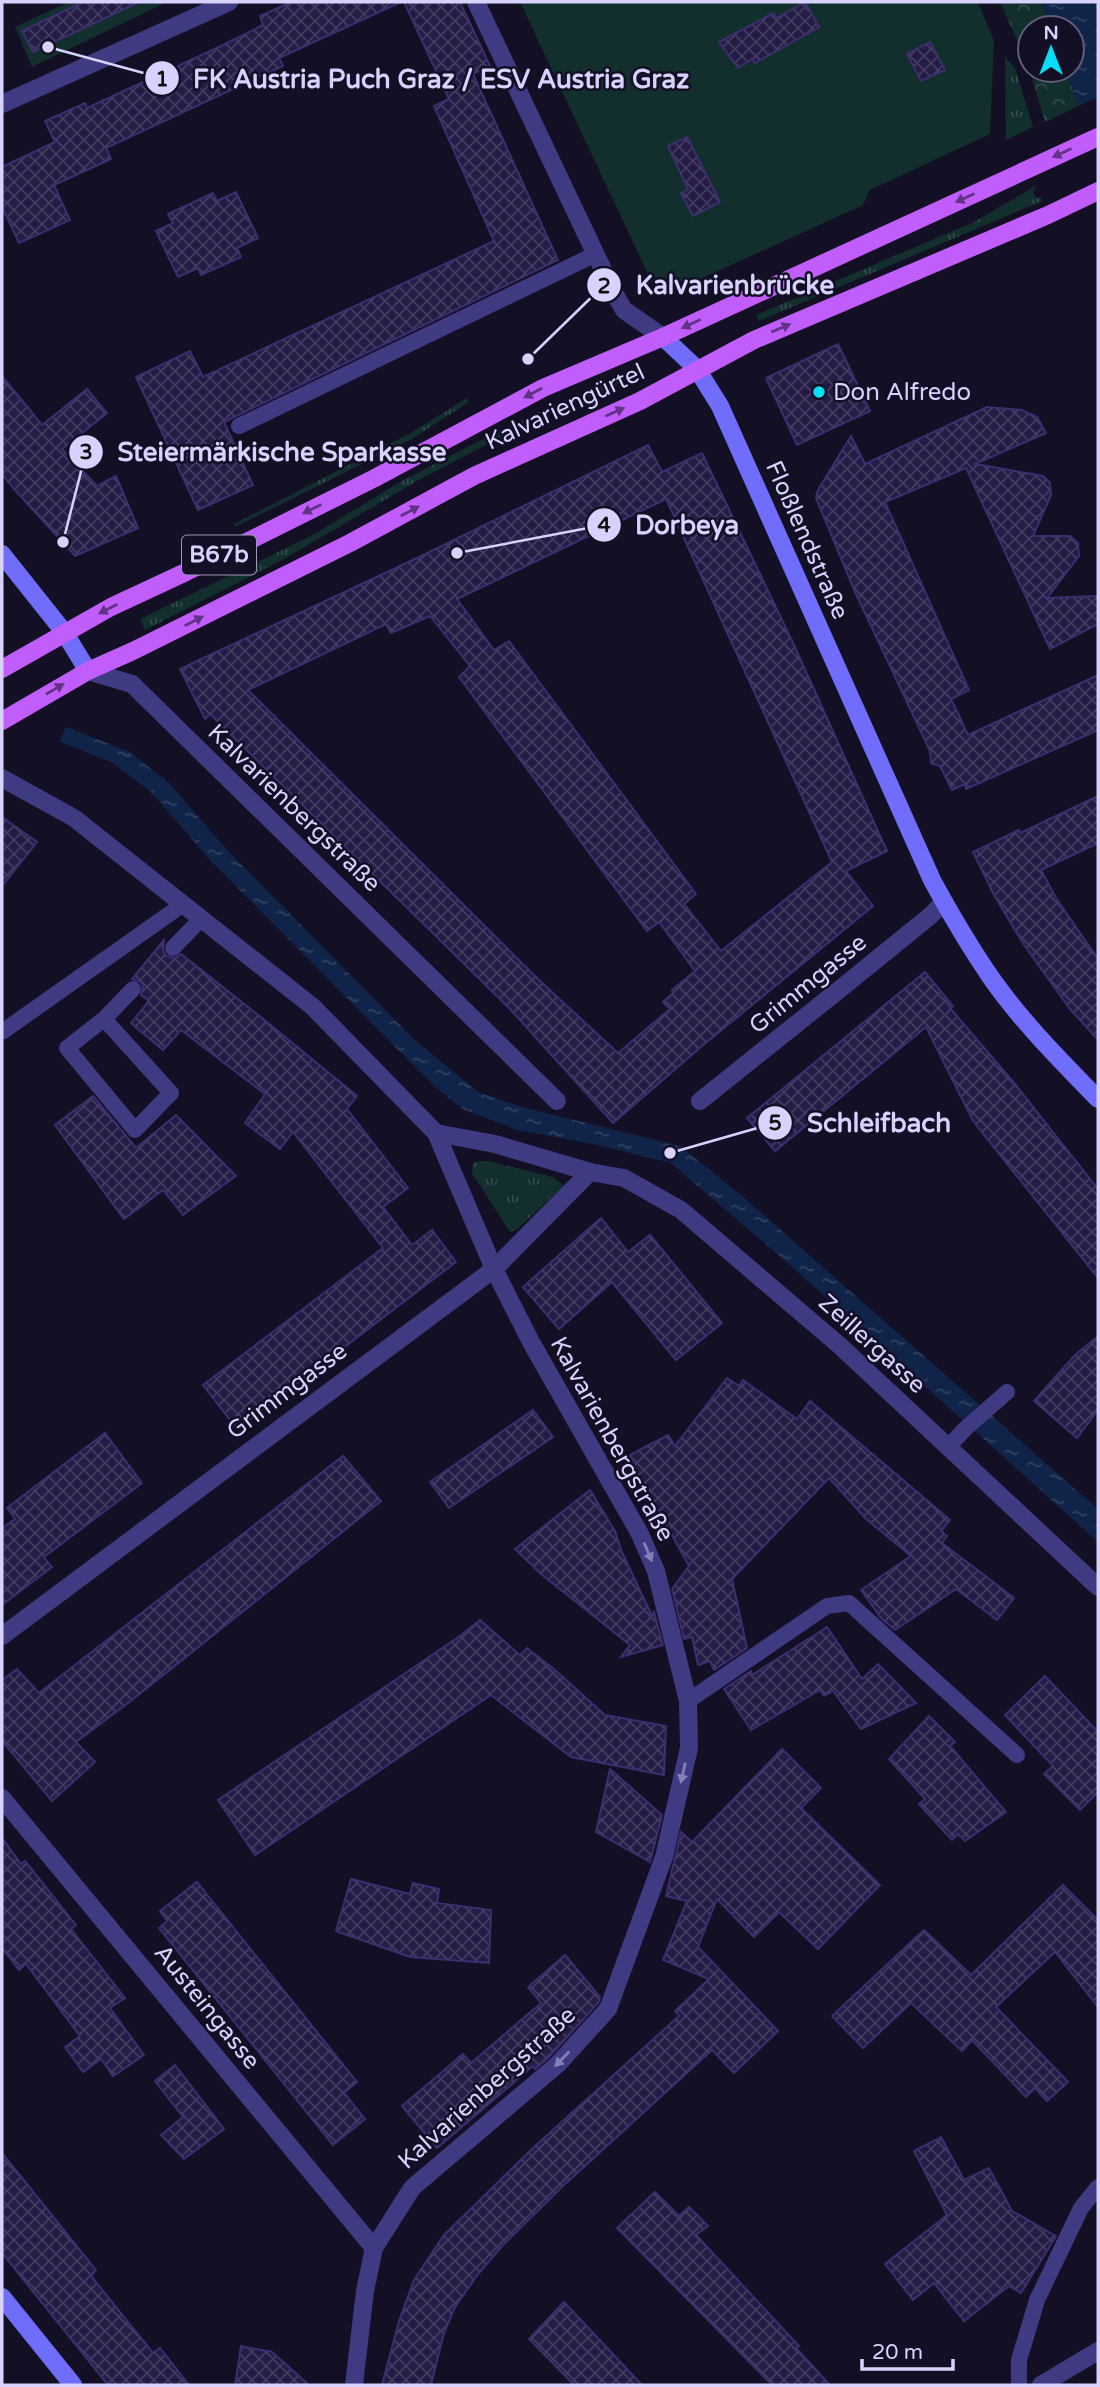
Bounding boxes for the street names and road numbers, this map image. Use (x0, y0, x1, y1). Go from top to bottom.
street label: Kalvariengürtel (481, 357, 649, 457)
street label: Floßlendstraße (759, 456, 855, 624)
road number: B67b (182, 536, 256, 575)
street label: Kalvarienbergstraße (202, 718, 386, 898)
street label: Grimmgasse (743, 928, 873, 1040)
street label: Zeillergasse (812, 1288, 932, 1400)
street label: Kalvarienbergstraße (544, 1332, 680, 1546)
street label: Grimmgasse (221, 1336, 353, 1446)
street label: Austeingasse (148, 1939, 266, 2075)
street label: Kalvarienbergstraße (392, 2001, 582, 2175)

